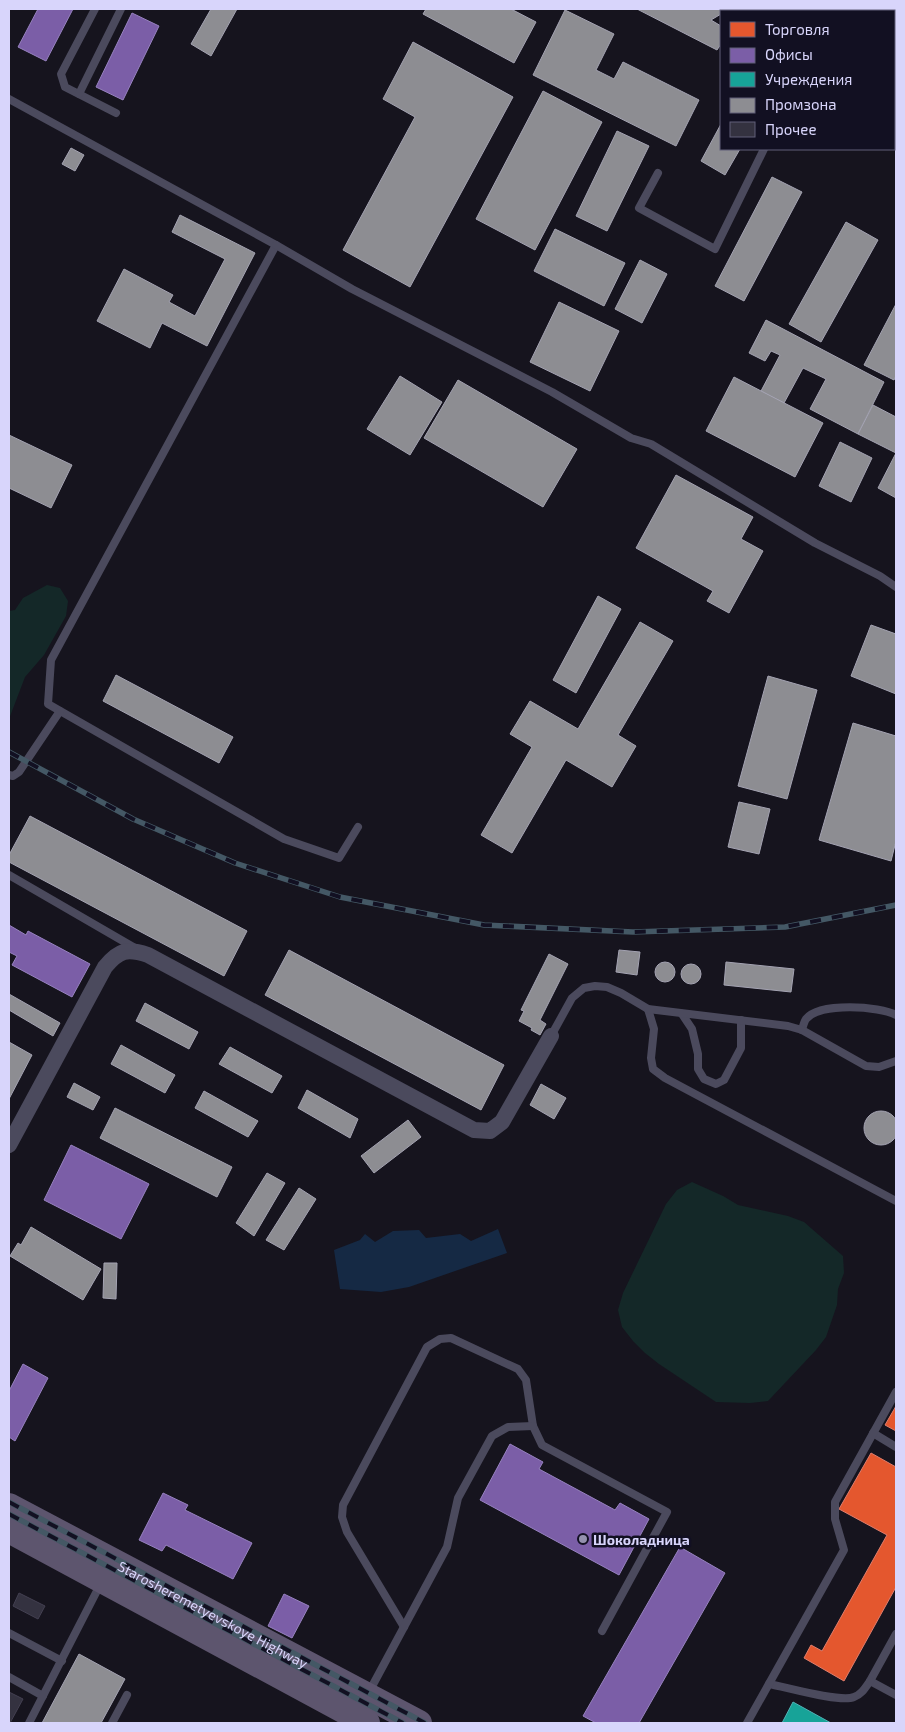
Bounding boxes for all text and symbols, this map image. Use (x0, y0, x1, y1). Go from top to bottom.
legend (720, 10, 895, 150)
text: Торговля (765, 20, 830, 38)
text: Офисы (765, 45, 813, 63)
text: Учреждения (765, 70, 852, 88)
text: Промзона (765, 95, 837, 113)
text: Прочее (765, 120, 817, 138)
place label: Шоколадница (593, 1531, 690, 1548)
marker: Шоколадница (577, 1533, 589, 1545)
street label: Starosheremetyevskoye Highway (115, 1557, 312, 1672)

